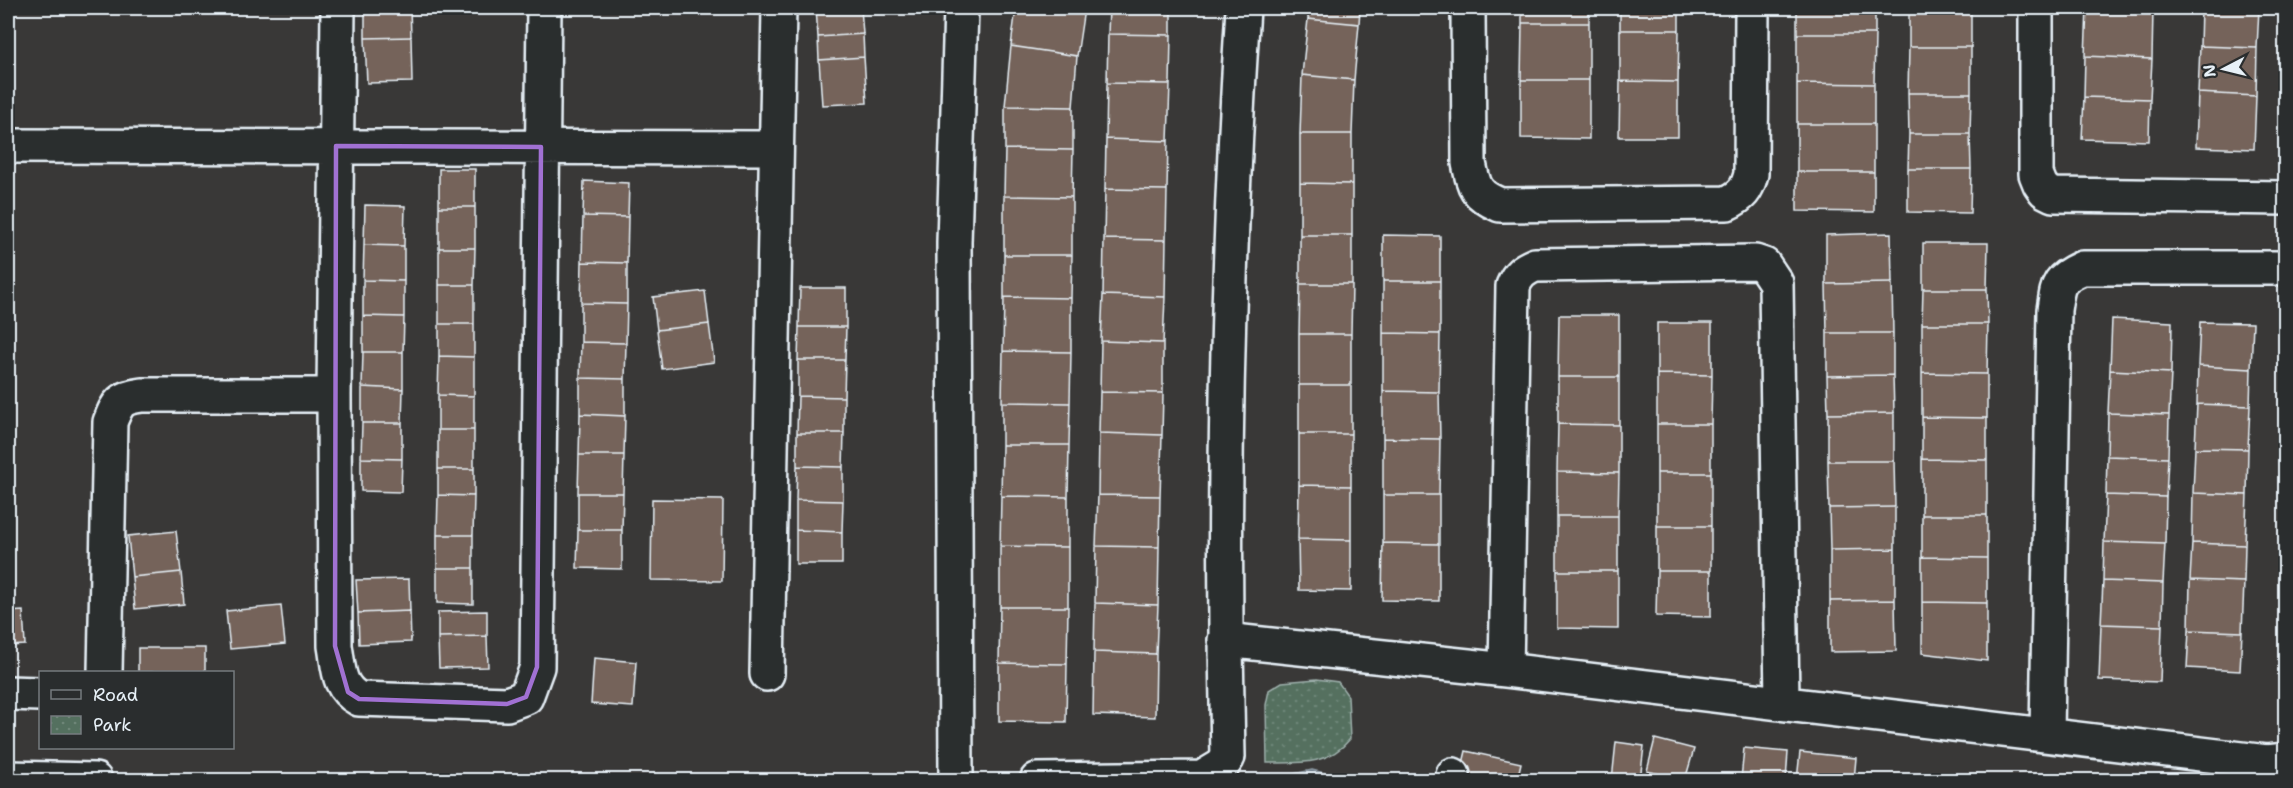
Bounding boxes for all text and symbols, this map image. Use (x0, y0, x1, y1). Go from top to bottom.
north arrow (2194, 39, 2254, 99)
text: N (2198, 63, 2221, 78)
legend (39, 671, 234, 749)
text: Road (93, 683, 138, 707)
text: Park (93, 713, 132, 737)

